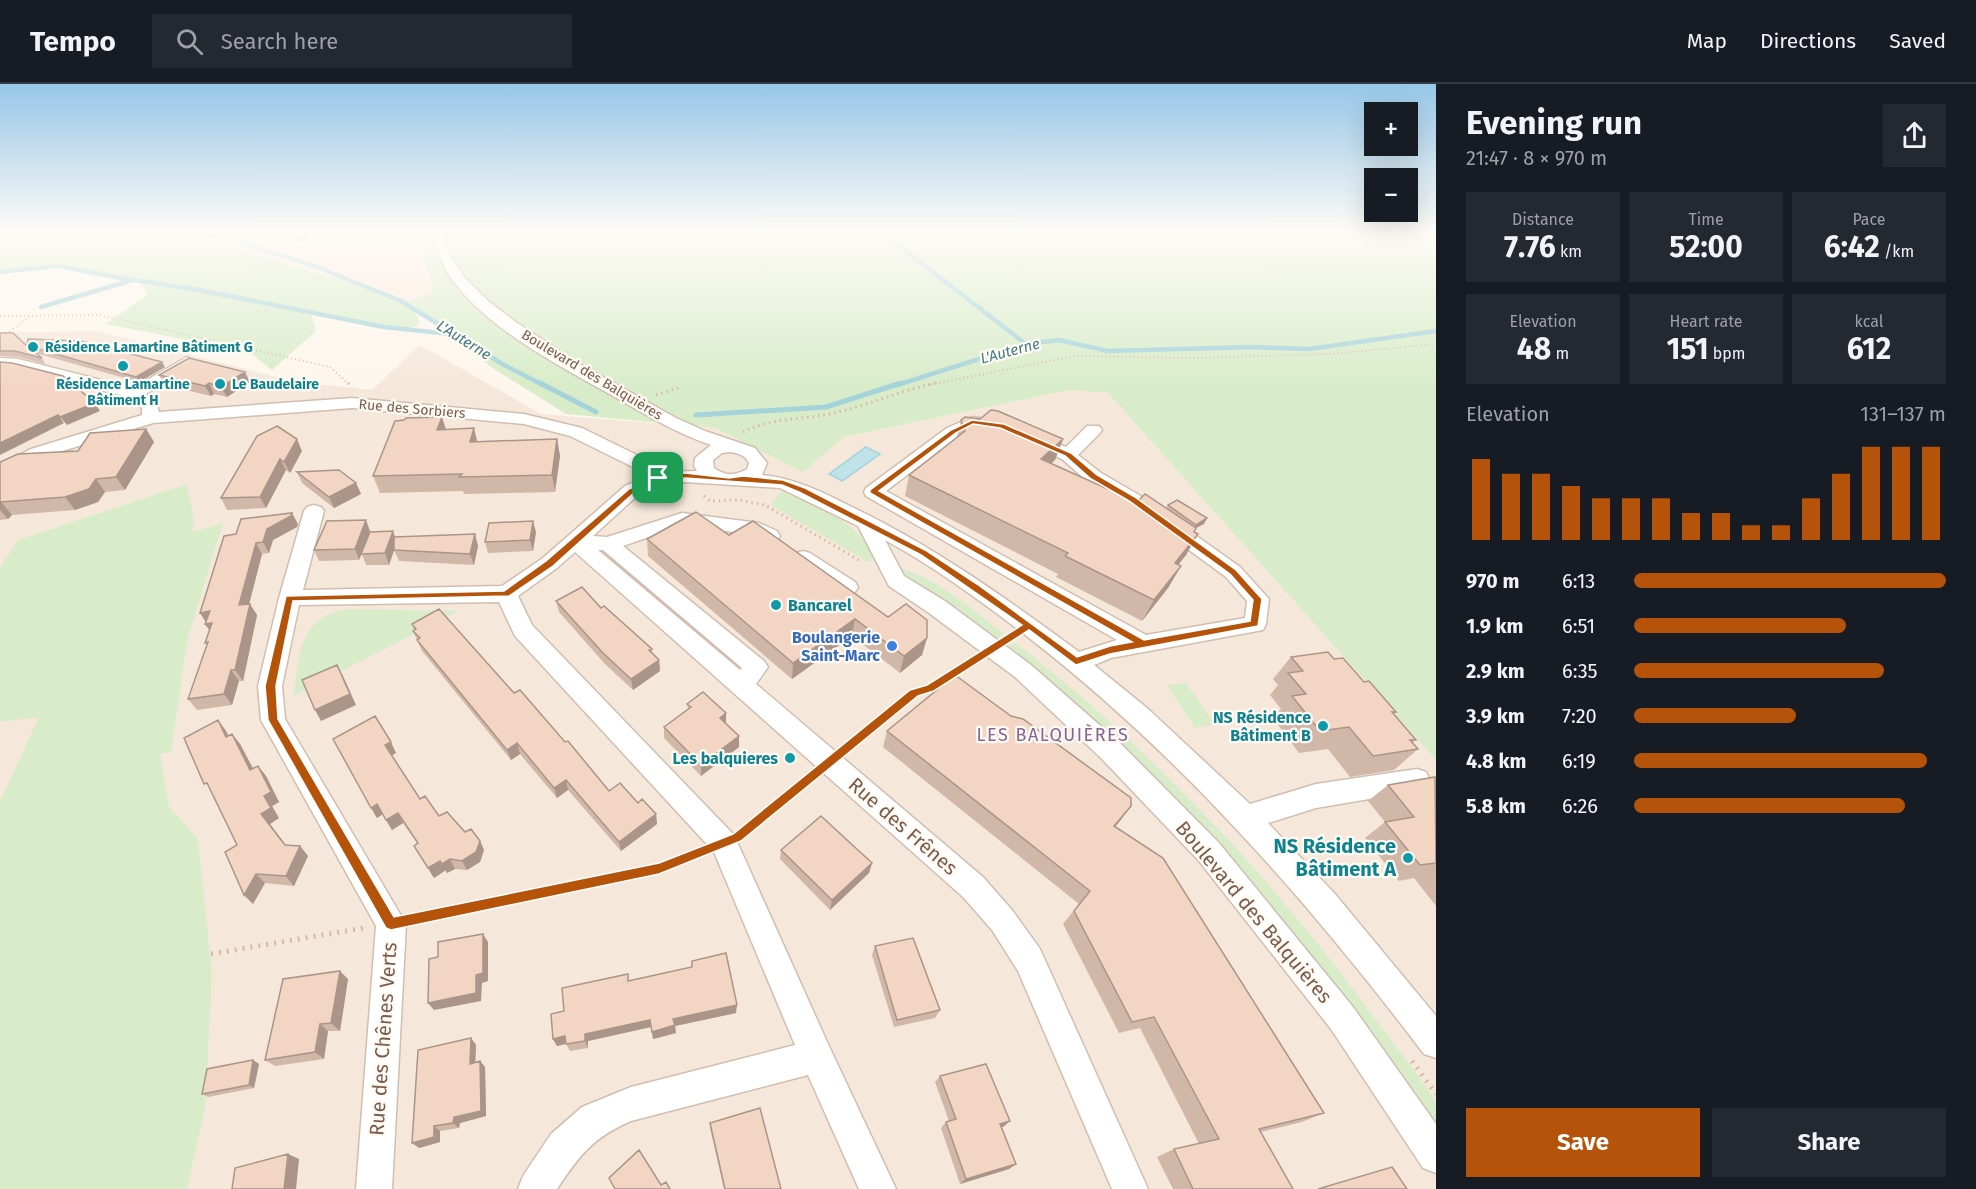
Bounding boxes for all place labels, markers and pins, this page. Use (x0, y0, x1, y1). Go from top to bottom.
place label: Résidence Lamartine Bâtiment G (45, 339, 253, 356)
marker: Résidence Lamartine Bâtiment G (26, 340, 40, 354)
marker: Résidence Lamartine Bâtiment H (116, 359, 130, 373)
place label: Résidence Lamartine Bâtiment H (56, 376, 190, 409)
place label: Le Baudelaire (232, 376, 319, 393)
marker: Le Baudelaire (213, 377, 227, 391)
pin (632, 452, 683, 503)
place label: Bancarel (788, 596, 852, 615)
marker: Bancarel (769, 598, 783, 612)
place label: Boulangerie Saint-Marc (792, 628, 880, 665)
marker: Boulangerie Saint-Marc (885, 639, 899, 653)
place label: NS Résidence Bâtiment B (1213, 708, 1311, 745)
marker: NS Résidence Bâtiment B (1316, 719, 1330, 733)
place label: Les balquieres (673, 749, 778, 768)
marker: Les balquieres (783, 751, 797, 765)
place label: NS Résidence Bâtiment A (1273, 834, 1397, 881)
marker: NS Résidence Bâtiment A (1401, 851, 1415, 865)

